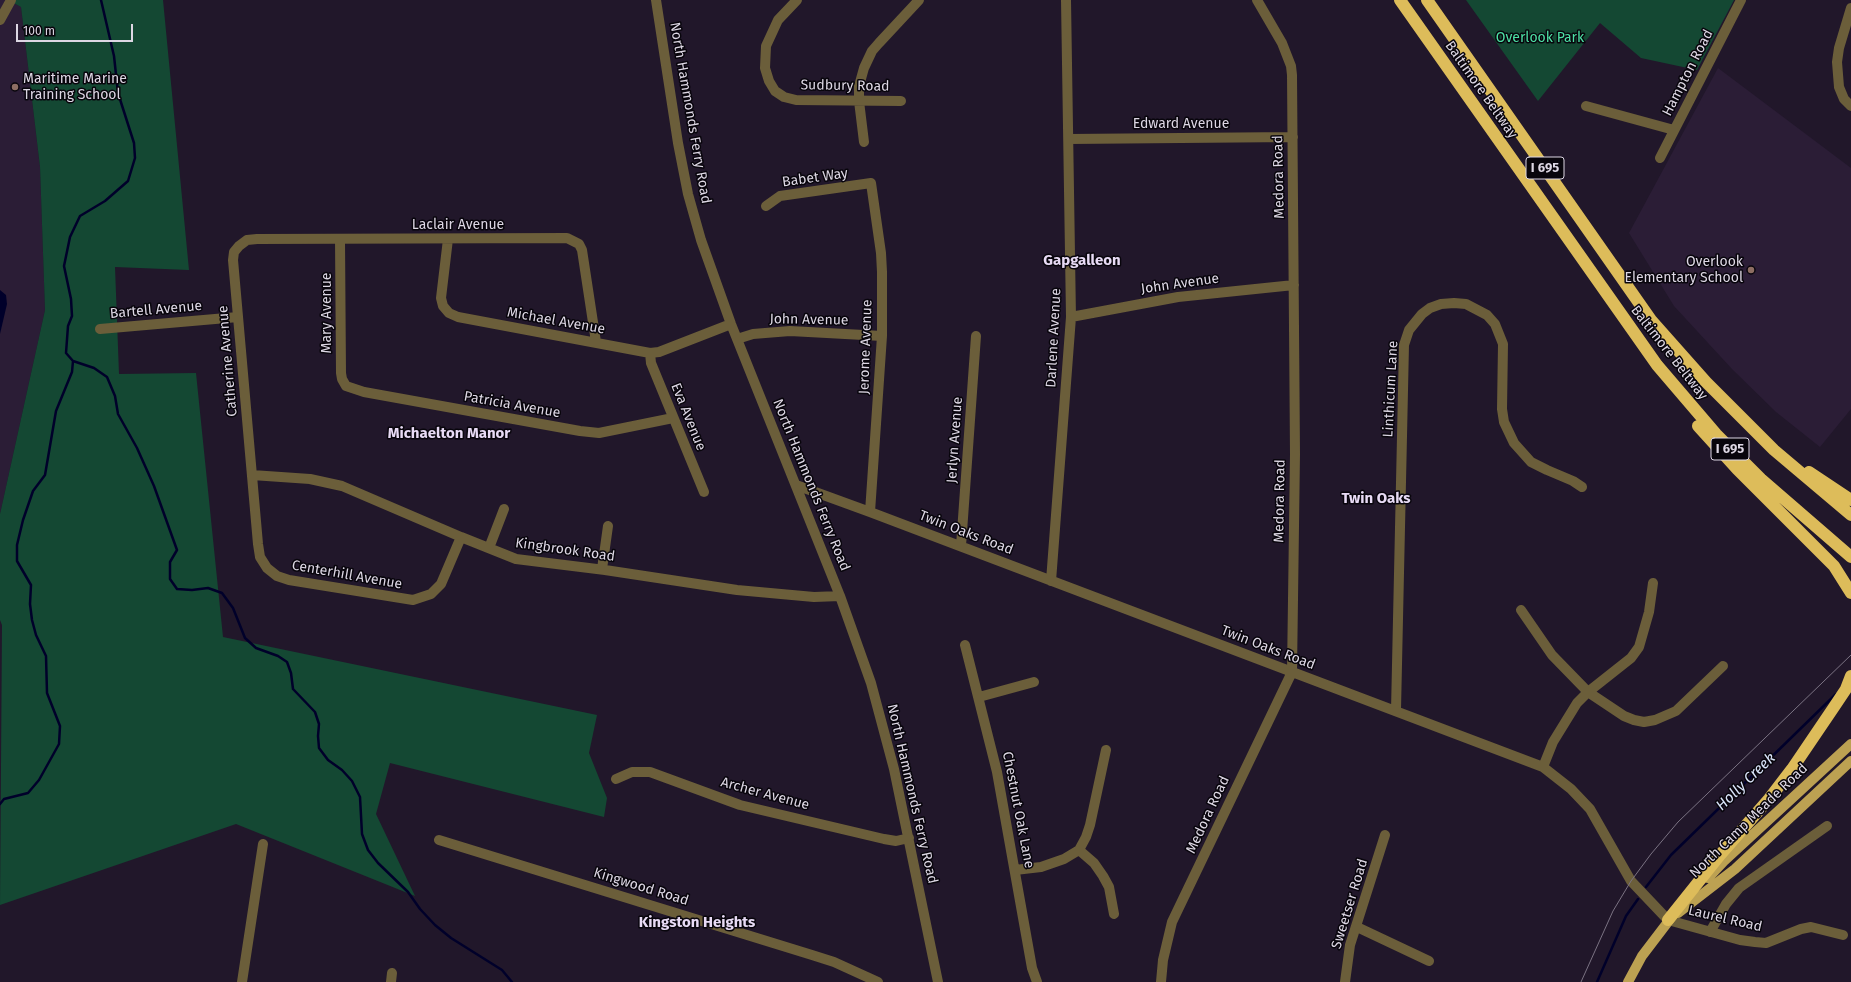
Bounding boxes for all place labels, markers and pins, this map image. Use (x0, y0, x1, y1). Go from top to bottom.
place label: Maritime Marine Training School (23, 71, 127, 104)
marker: Maritime Marine Training School (10, 82, 20, 92)
place label: Overlook Elementary School (1625, 254, 1743, 286)
marker: Overlook Elementary School (1746, 265, 1756, 275)

